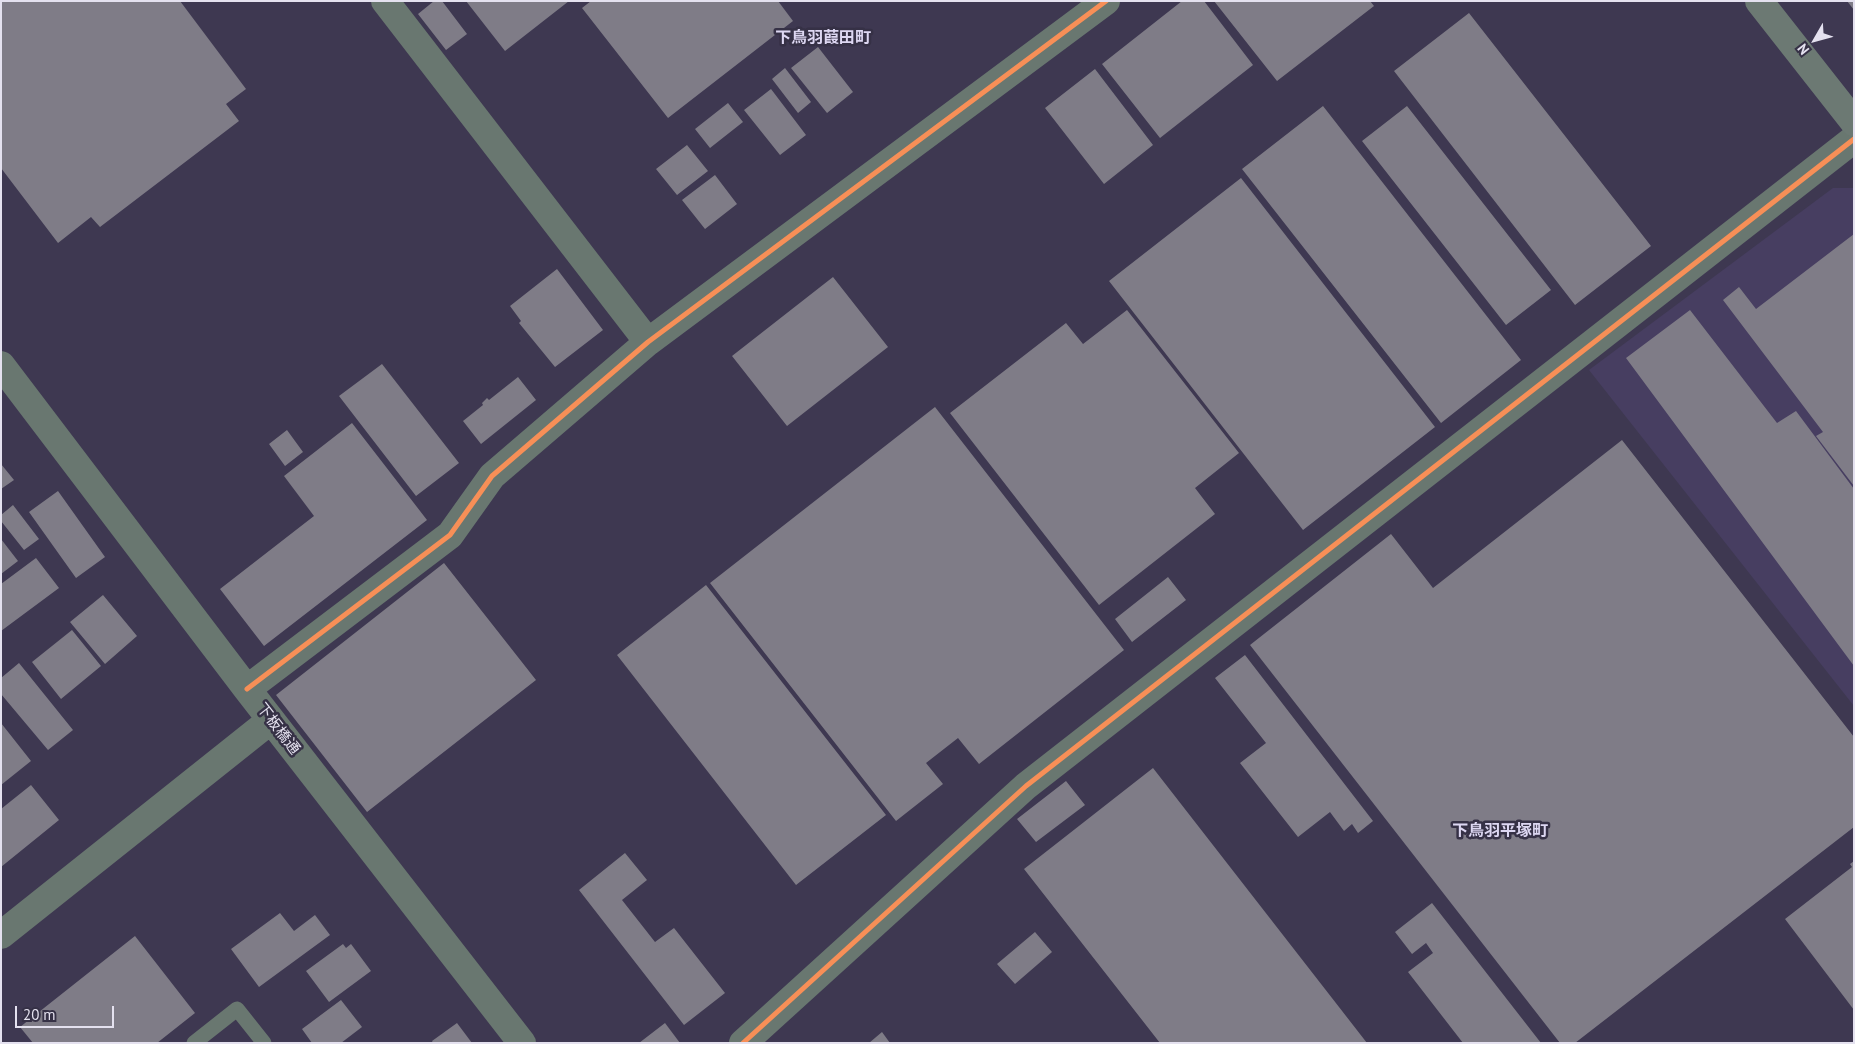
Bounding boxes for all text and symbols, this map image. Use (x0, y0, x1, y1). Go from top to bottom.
north arrow (1790, 15, 1840, 65)
district label: 下鳥羽葭田町 (775, 28, 871, 48)
text: N (1793, 40, 1813, 58)
street label: 下板橋通 (252, 700, 304, 758)
district label: 下鳥羽平塚町 (1452, 821, 1548, 841)
scale bar (18, 996, 116, 1028)
text: 20 m (23, 1005, 56, 1024)

